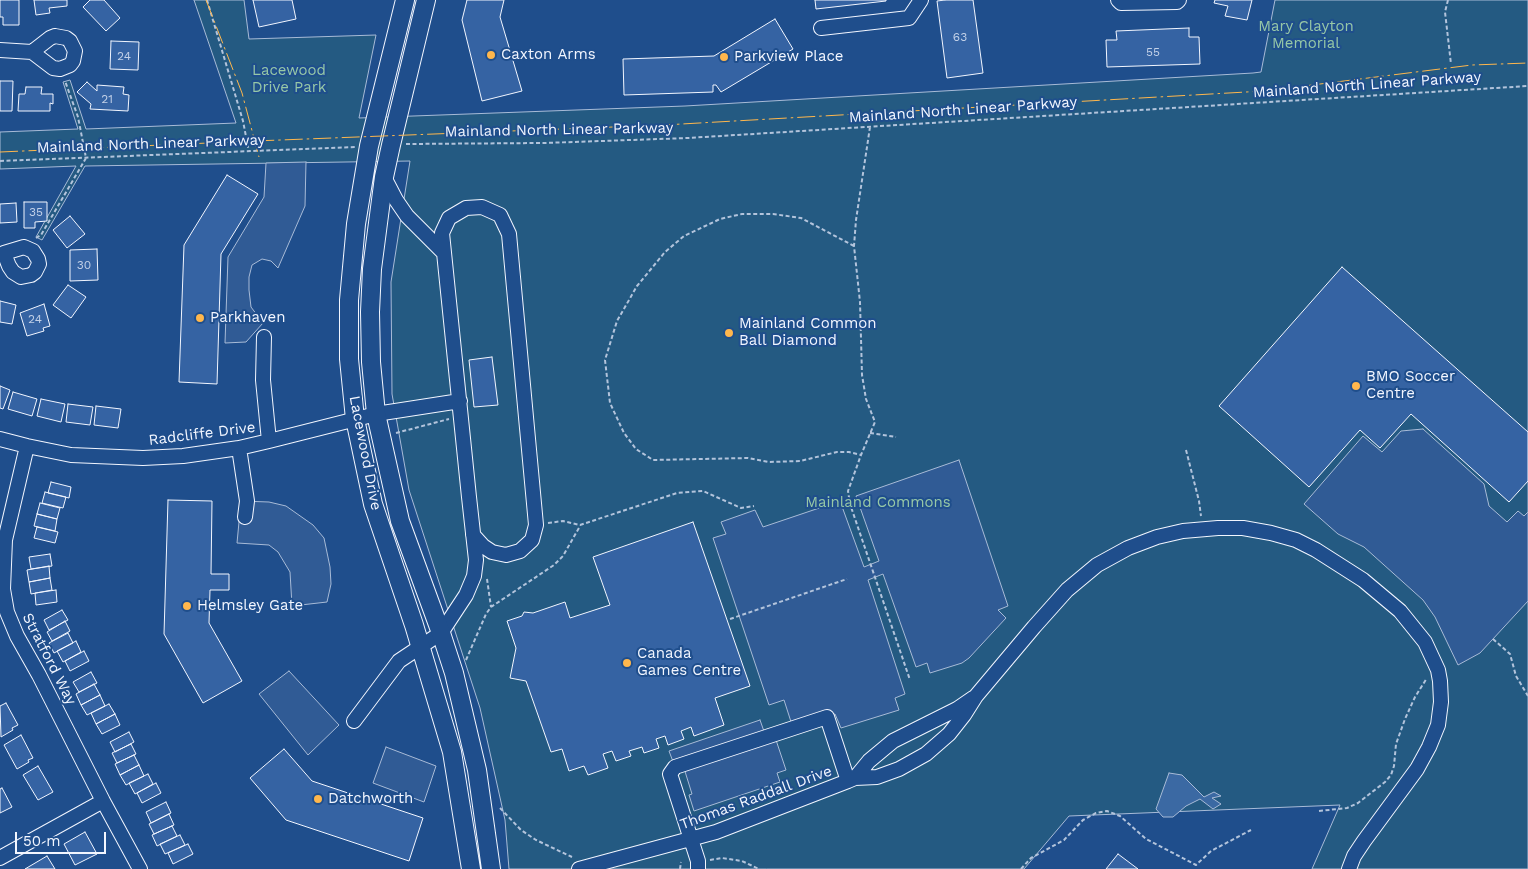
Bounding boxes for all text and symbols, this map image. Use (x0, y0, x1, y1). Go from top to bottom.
park label: Mary Clayton Memorial (1258, 18, 1354, 53)
house number: 63 (953, 30, 967, 44)
house number: 55 (1146, 45, 1160, 59)
place label: Caxton Arms (501, 46, 596, 64)
place label: Parkview Place (734, 48, 843, 66)
house number: 24 (117, 49, 131, 63)
marker: Caxton Arms (485, 49, 497, 61)
marker: Parkview Place (718, 51, 730, 63)
park label: Lacewood Drive Park (252, 62, 326, 97)
street label: Mainland North Linear Parkway (1252, 68, 1482, 102)
house number: 21 (101, 92, 113, 106)
street label: Mainland North Linear Parkway (848, 93, 1078, 127)
street label: Mainland North Linear Parkway (445, 119, 673, 141)
street label: Mainland North Linear Parkway (36, 131, 266, 157)
house number: 35 (29, 205, 43, 219)
house number: 30 (77, 258, 91, 272)
place label: Parkhaven (210, 309, 286, 327)
house number: 24 (28, 312, 42, 326)
marker: Parkhaven (194, 312, 206, 324)
place label: Mainland Common Ball Diamond (739, 315, 877, 350)
marker: Mainland Common Ball Diamond (723, 327, 735, 339)
place label: BMO Soccer Centre (1366, 368, 1455, 403)
marker: BMO Soccer Centre (1350, 380, 1362, 392)
street label: Lacewood Drive (345, 394, 385, 512)
street label: Radcliffe Drive (148, 419, 256, 449)
park label: Mainland Commons (805, 494, 951, 512)
place label: Helmsley Gate (197, 597, 303, 615)
marker: Helmsley Gate (181, 600, 193, 612)
street label: Stratford Way (18, 610, 80, 708)
place label: Canada Games Centre (637, 645, 741, 680)
marker: Canada Games Centre (621, 657, 633, 669)
street label: Thomas Raddall Drive (678, 762, 834, 834)
place label: Datchworth (328, 790, 413, 808)
marker: Datchworth (312, 793, 324, 805)
scale bar (18, 822, 109, 854)
text: 50 m (23, 832, 60, 850)

